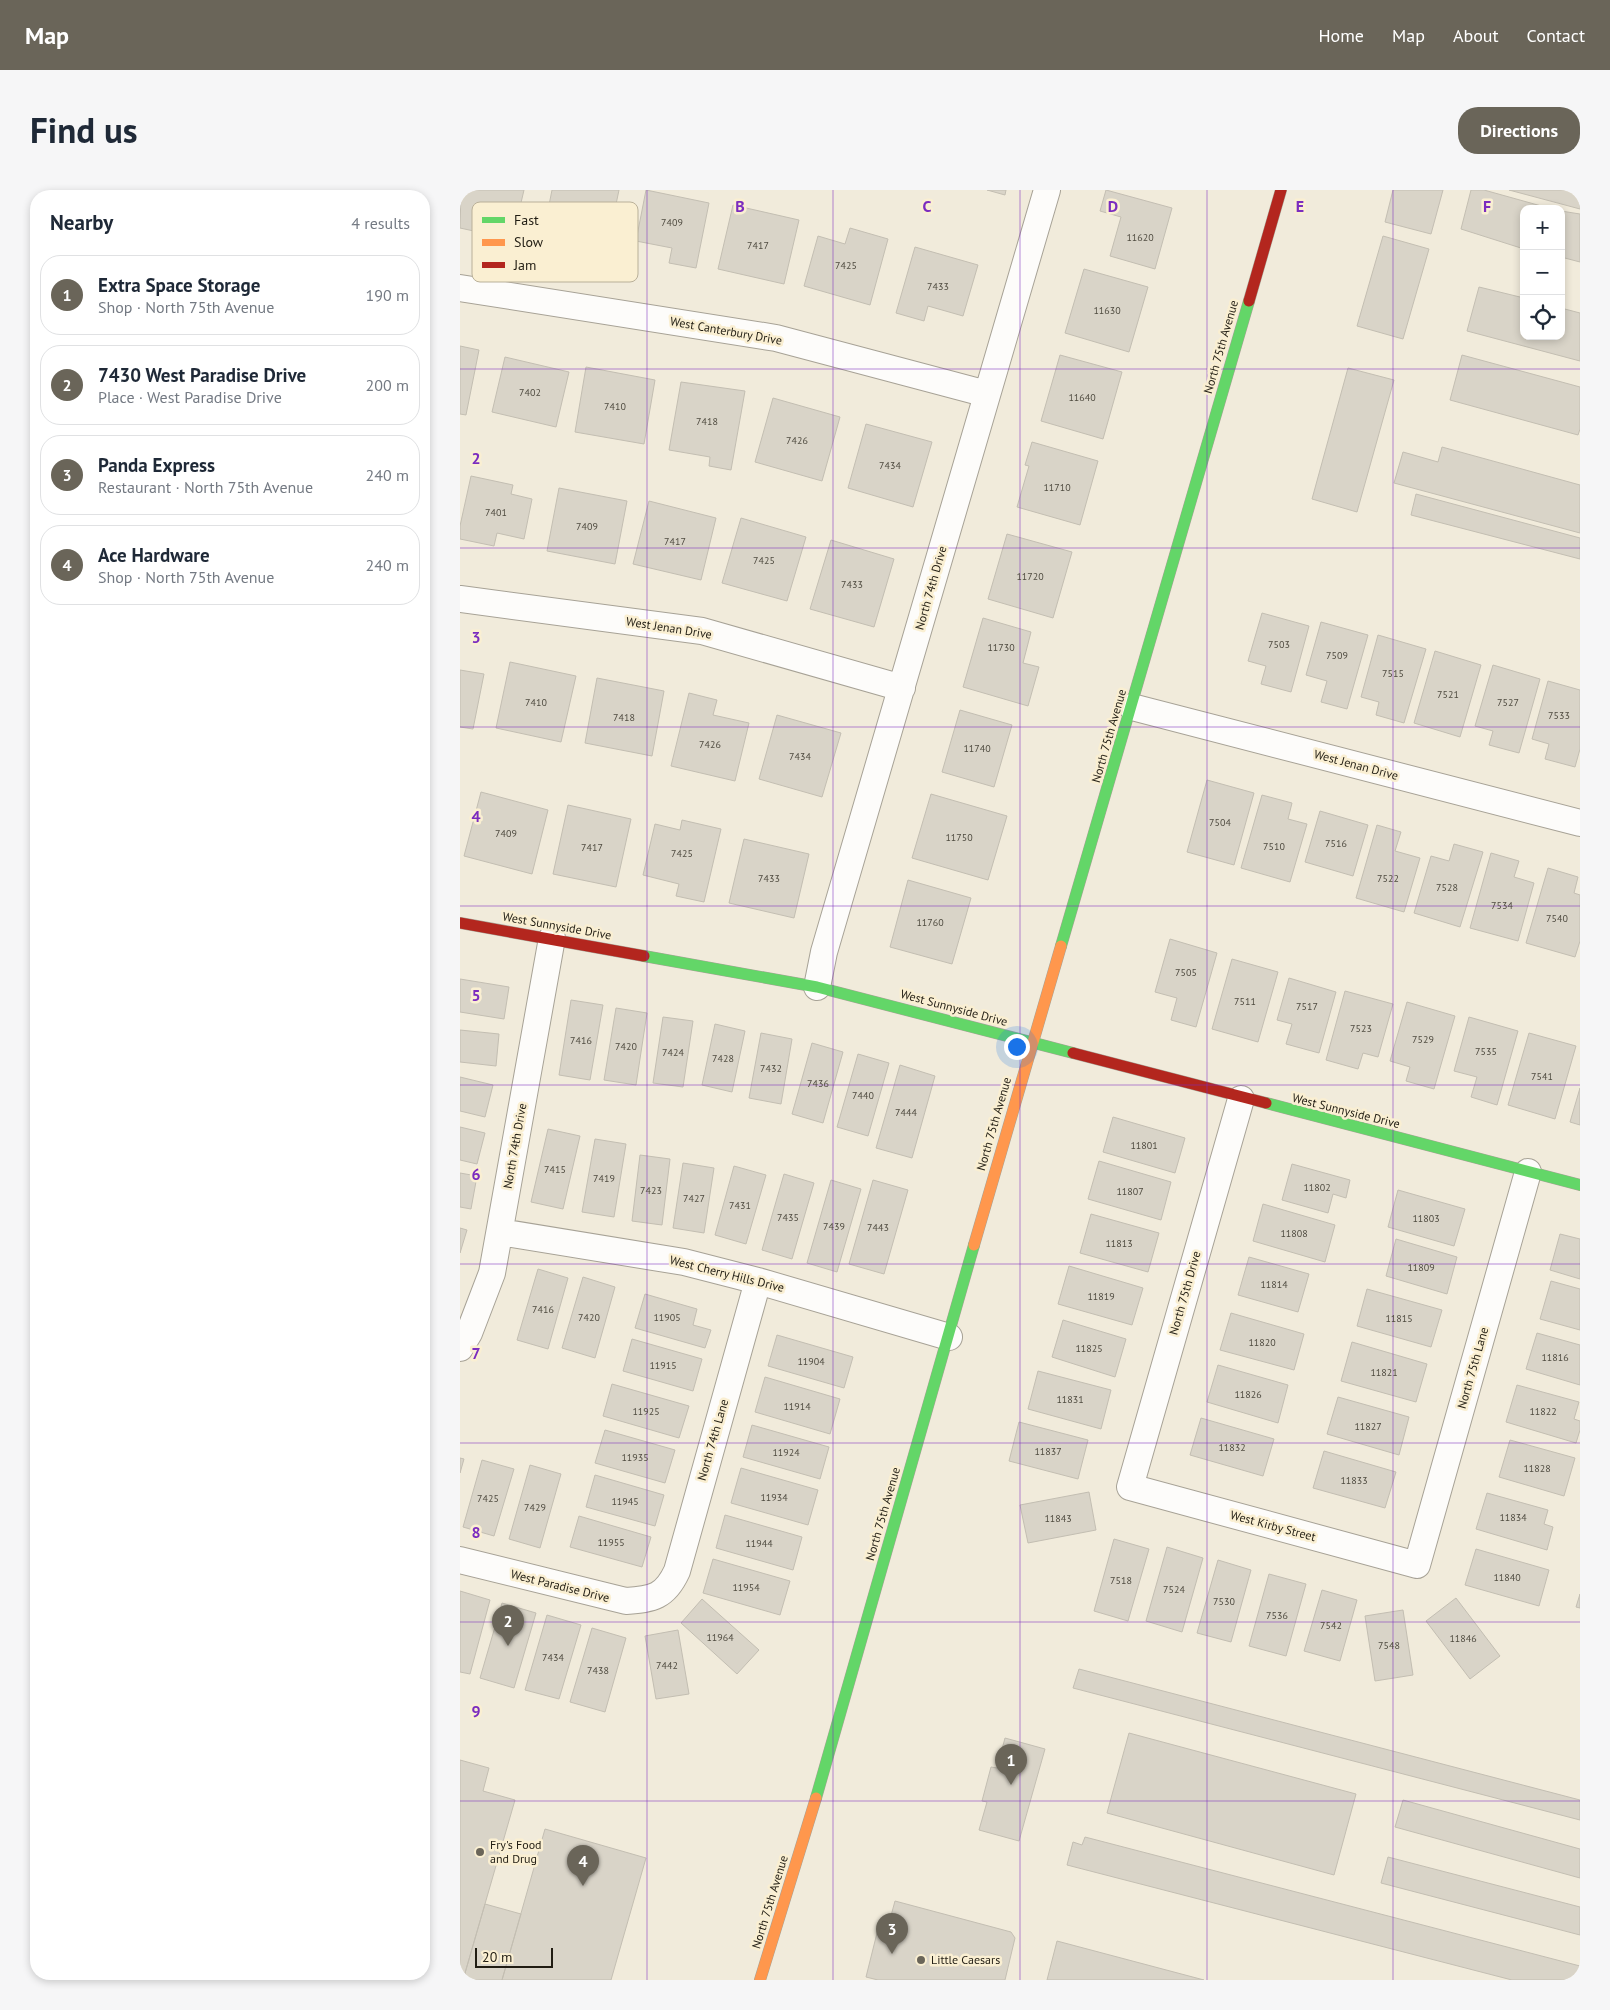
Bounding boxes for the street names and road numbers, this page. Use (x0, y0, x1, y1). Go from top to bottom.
street label: North 75th Avenue (1200, 298, 1241, 395)
street label: West Canterbury Drive (669, 313, 783, 348)
street label: North 74th Drive (911, 544, 950, 632)
street label: West Jenan Drive (625, 613, 713, 642)
street label: North 75th Avenue (1088, 687, 1129, 784)
street label: West Jenan Drive (1312, 746, 1400, 783)
street label: West Sunnyside Drive (501, 909, 613, 942)
street label: West Sunnyside Drive (899, 986, 1009, 1029)
street label: North 75th Avenue (973, 1075, 1014, 1172)
street label: West Sunnyside Drive (1291, 1090, 1401, 1131)
street label: North 74th Drive (500, 1102, 529, 1190)
street label: North 75th Drive (1165, 1249, 1204, 1337)
street label: West Cherry Hills Drive (668, 1252, 786, 1295)
street label: North 75th Lane (1454, 1325, 1491, 1410)
street label: North 74th Lane (694, 1397, 731, 1482)
street label: North 75th Avenue (862, 1465, 903, 1562)
street label: West Kirby Street (1229, 1507, 1317, 1544)
street label: West Paradise Drive (509, 1566, 611, 1605)
street label: North 75th Avenue (748, 1853, 791, 1950)

